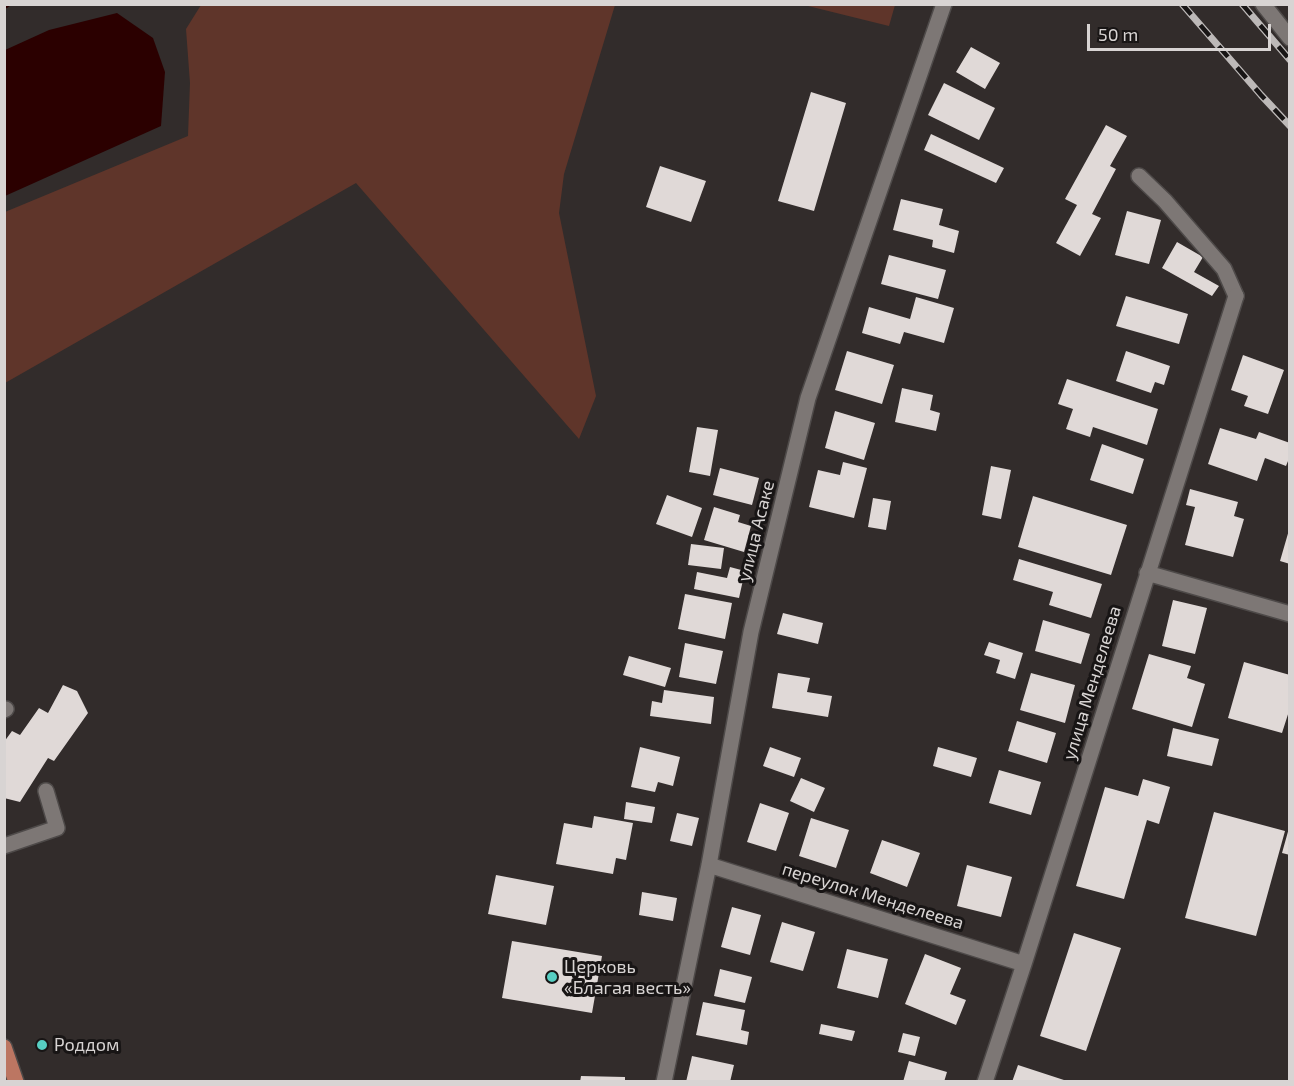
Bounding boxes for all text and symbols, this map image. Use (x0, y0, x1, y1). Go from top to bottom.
scale bar (1090, 12, 1274, 50)
text: 50 m (1098, 23, 1138, 45)
street label: улица Асаке (733, 478, 779, 584)
street label: улица Менделеева (1058, 603, 1126, 763)
street label: переулок Менделеева (780, 858, 966, 934)
place label: Церковь «Благая весть» (564, 956, 691, 998)
marker: Церковь «Благая весть» (545, 970, 559, 984)
place label: Роддом (54, 1034, 119, 1056)
marker: Роддом (35, 1038, 49, 1052)

